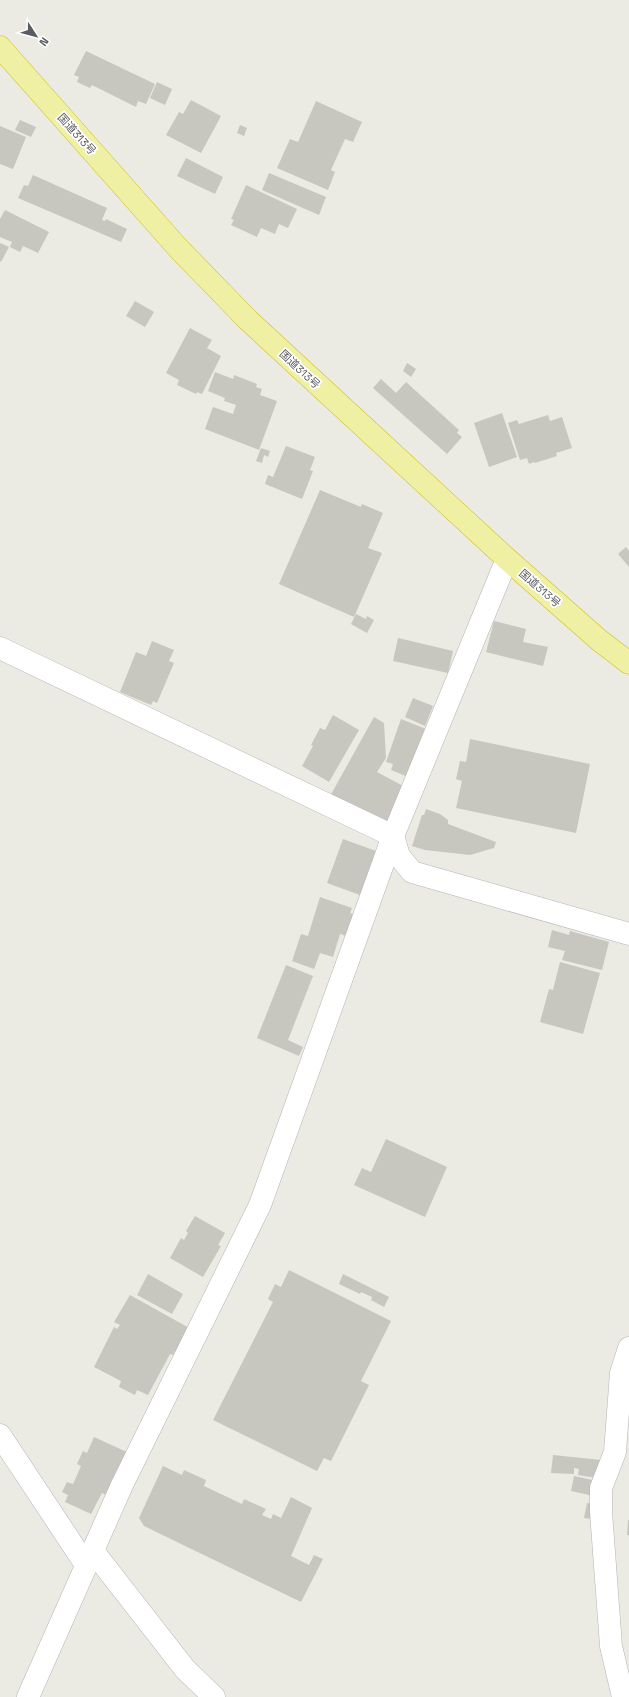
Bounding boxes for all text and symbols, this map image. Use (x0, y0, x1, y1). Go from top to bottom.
north arrow (16, 16, 56, 56)
text: N (36, 35, 52, 49)
street label: 国道313号 (55, 110, 99, 158)
street label: 国道313号 (277, 347, 323, 391)
street label: 国道313号 (516, 566, 564, 610)

